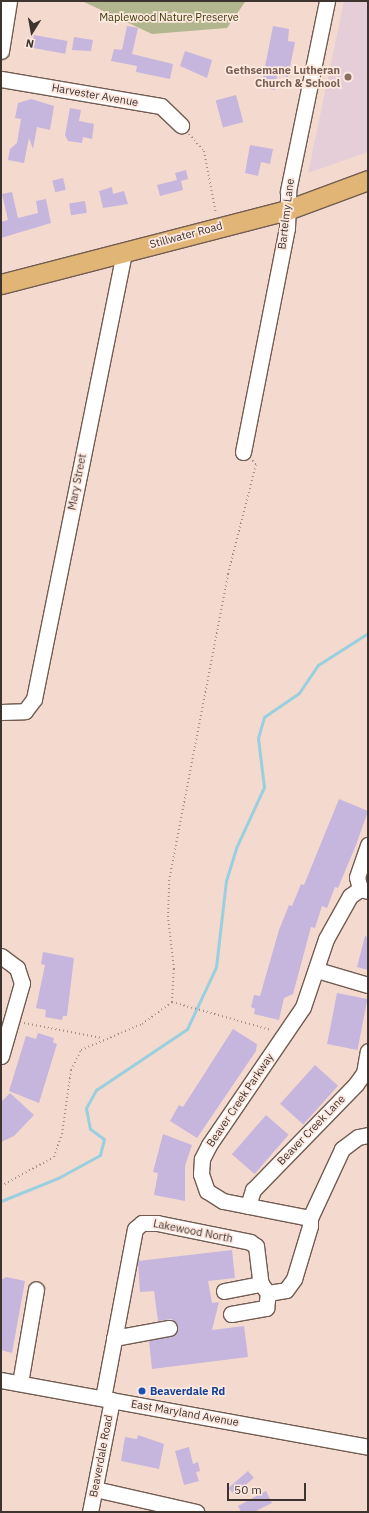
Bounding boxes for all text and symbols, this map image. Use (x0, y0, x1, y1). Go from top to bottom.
park label: Maplewood Nature Preserve (99, 10, 239, 24)
north arrow (12, 12, 52, 52)
text: N (24, 36, 35, 51)
place label: Gethsemane Lutheran Church & School (226, 64, 340, 90)
marker: Gethsemane Lutheran Church & School (343, 72, 353, 82)
street label: Harvester Avenue (51, 81, 139, 109)
street label: Bartelmy Lane (275, 178, 297, 250)
street label: Stillwater Road (148, 219, 224, 251)
street label: Mary Street (65, 453, 89, 511)
street label: Beaver Creek Parkway (204, 1051, 276, 1149)
street label: Beaver Creek Lane (274, 1092, 348, 1168)
street label: Lakewood North (152, 1217, 234, 1245)
place label: Beaverdale Rd (150, 1384, 225, 1398)
marker: Beaverdale Rd (137, 1386, 147, 1396)
street label: East Maryland Avenue (130, 1397, 240, 1429)
street label: Beaverdale Road (87, 1414, 115, 1498)
scale bar (229, 1475, 308, 1501)
text: 50 m (234, 1482, 262, 1497)

